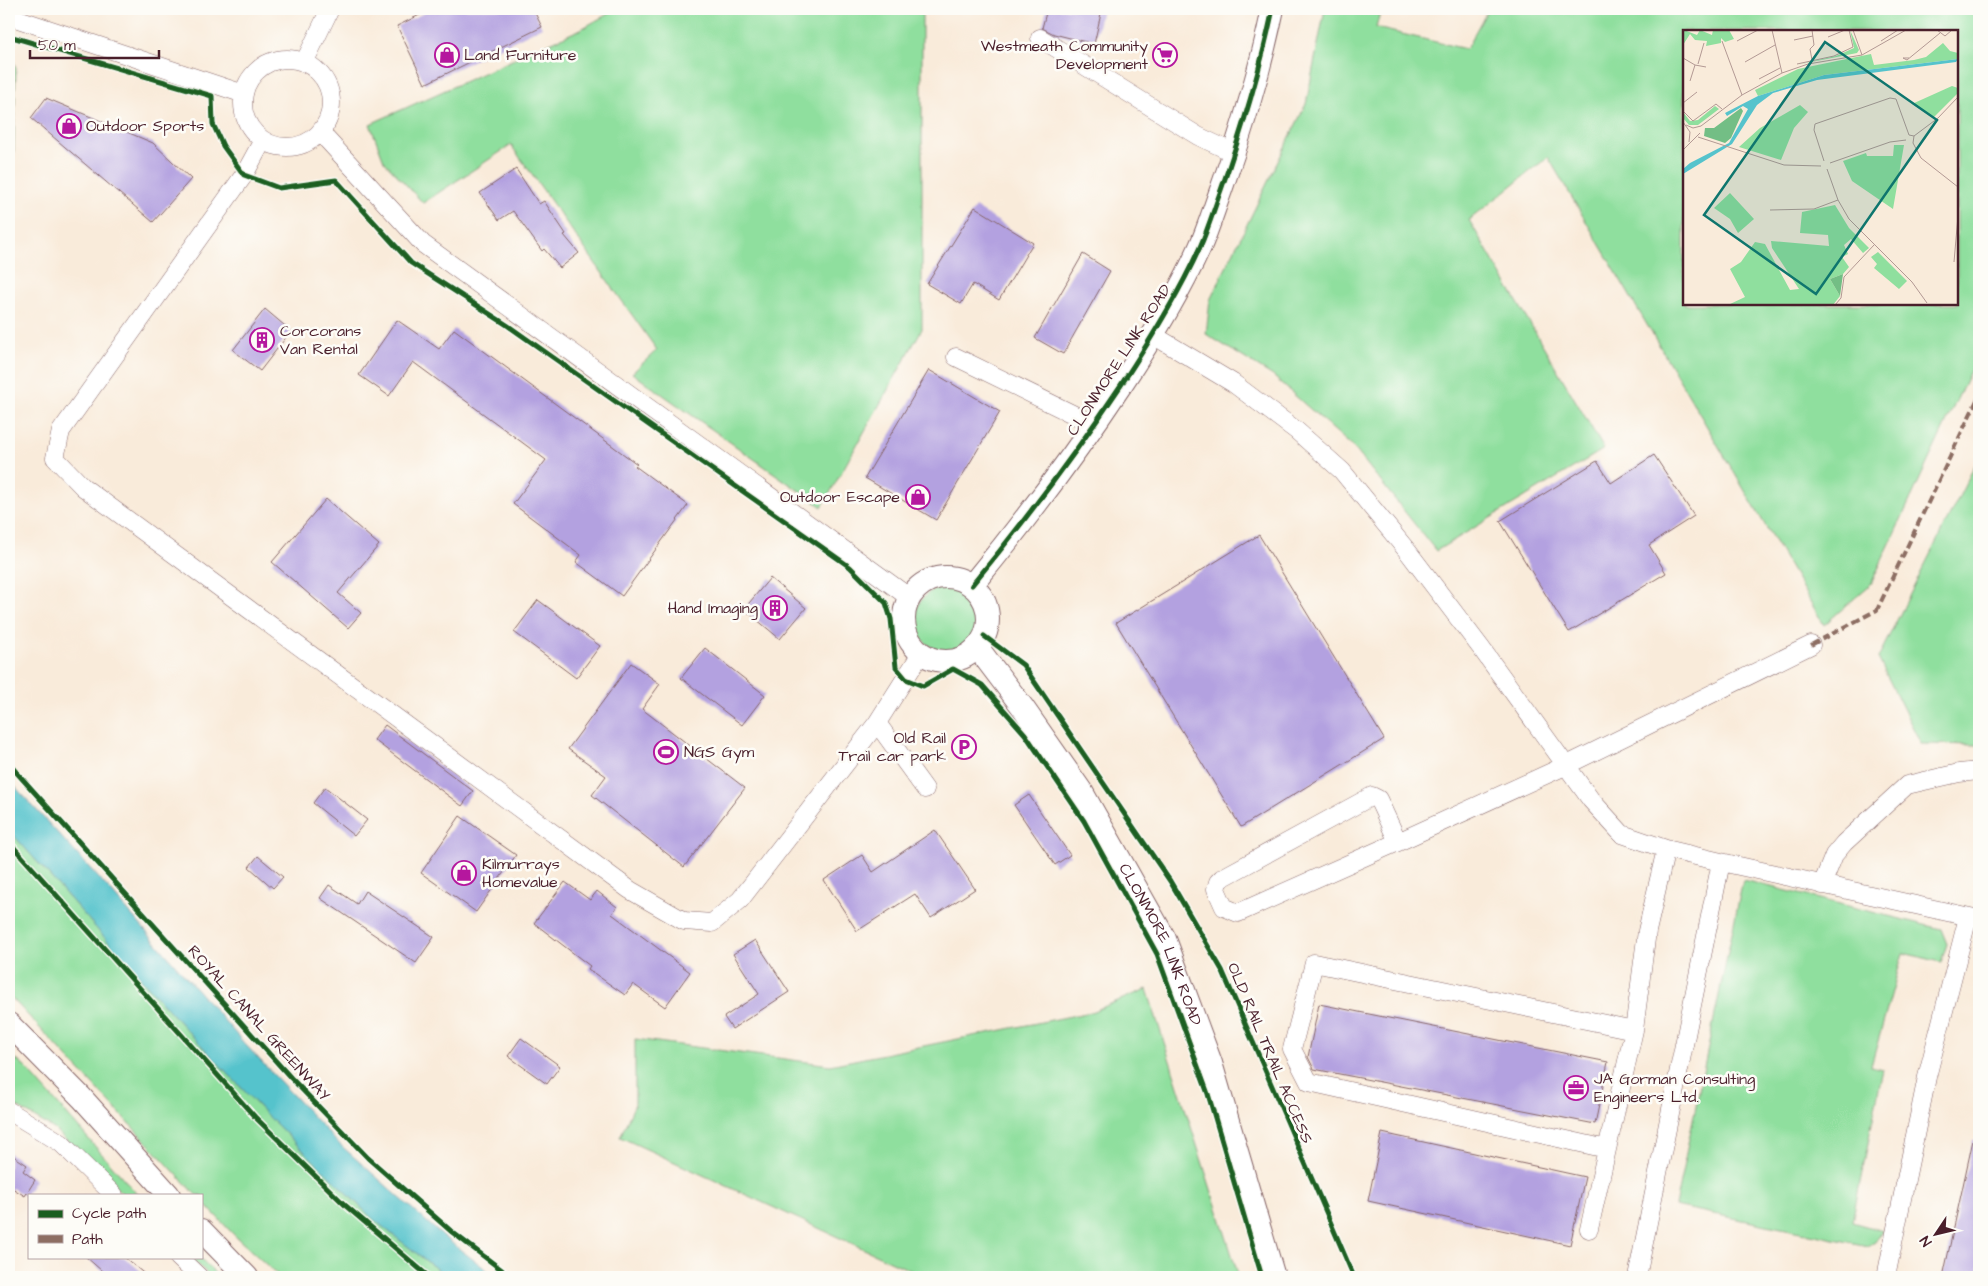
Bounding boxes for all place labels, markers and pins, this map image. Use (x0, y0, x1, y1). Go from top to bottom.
place label: Westmeath Community Development (981, 35, 1149, 75)
shop icon: Land Furniture (434, 42, 460, 68)
supermarket icon: Westmeath Community Development (1152, 42, 1178, 68)
place label: Land Furniture (464, 44, 577, 66)
shop icon: Outdoor Sports (56, 113, 82, 139)
place label: Outdoor Sports (86, 115, 204, 137)
place label: Corcorans Van Rental (280, 320, 361, 360)
building icon: Corcorans Van Rental (249, 327, 275, 353)
shop icon: Outdoor Escape (905, 484, 931, 510)
place label: Outdoor Escape (780, 486, 900, 508)
building icon: Hand Imaging (762, 595, 788, 621)
place label: Hand Imaging (668, 597, 758, 620)
place label: Old Rail Trail car park (839, 727, 946, 767)
parking icon: Old Rail Trail car park (951, 734, 977, 760)
sports icon: NGS Gym (653, 739, 679, 765)
place label: NGS Gym (684, 741, 755, 764)
place label: Kilmurrays Homevalue (482, 853, 560, 893)
shop icon: Kilmurrays Homevalue (451, 860, 477, 886)
place label: JA Gorman Consulting Engineers Ltd. (1594, 1068, 1755, 1109)
office icon: JA Gorman Consulting Engineers Ltd. (1563, 1075, 1589, 1101)

